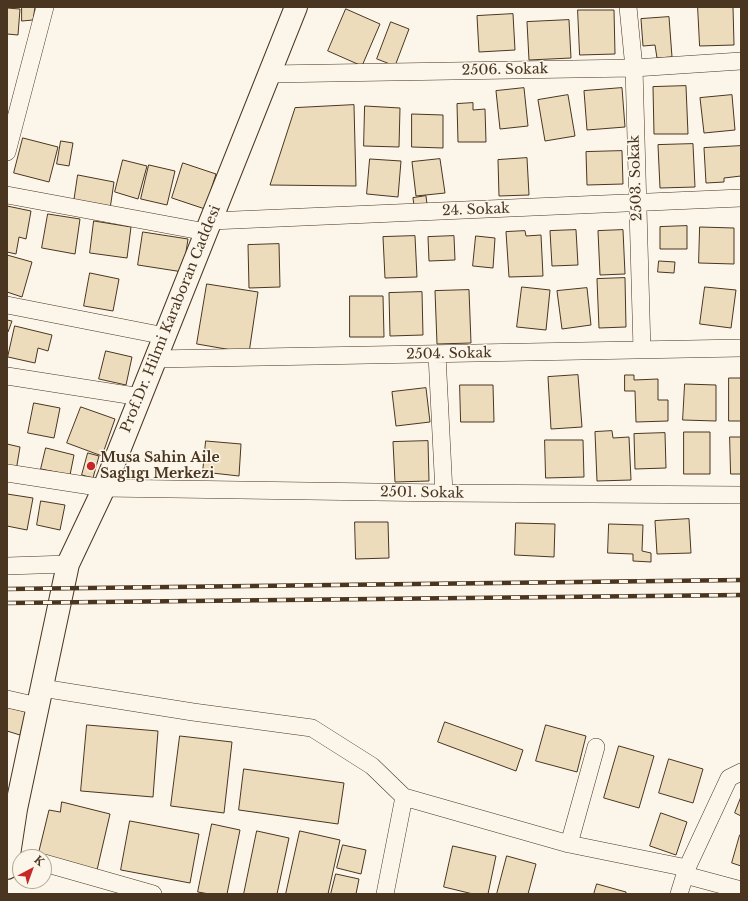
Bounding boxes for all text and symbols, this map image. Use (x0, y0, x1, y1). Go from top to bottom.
street label: 2506. Sokak (462, 61, 548, 79)
street label: 2503. Sokak (626, 135, 646, 221)
street label: 24. Sokak (442, 200, 510, 220)
street label: Prof.Dr. Hilmi Karaboran Caddesi (118, 203, 224, 435)
street label: 2504. Sokak (406, 345, 492, 363)
place label: Musa Sahin Aile Saglıgı Merkezi (100, 450, 220, 482)
marker: Musa Sahin Aile Saglıgı Merkezi (85, 460, 97, 472)
street label: 2501. Sokak (380, 484, 464, 502)
north arrow (12, 849, 52, 889)
text: K (31, 852, 47, 869)

